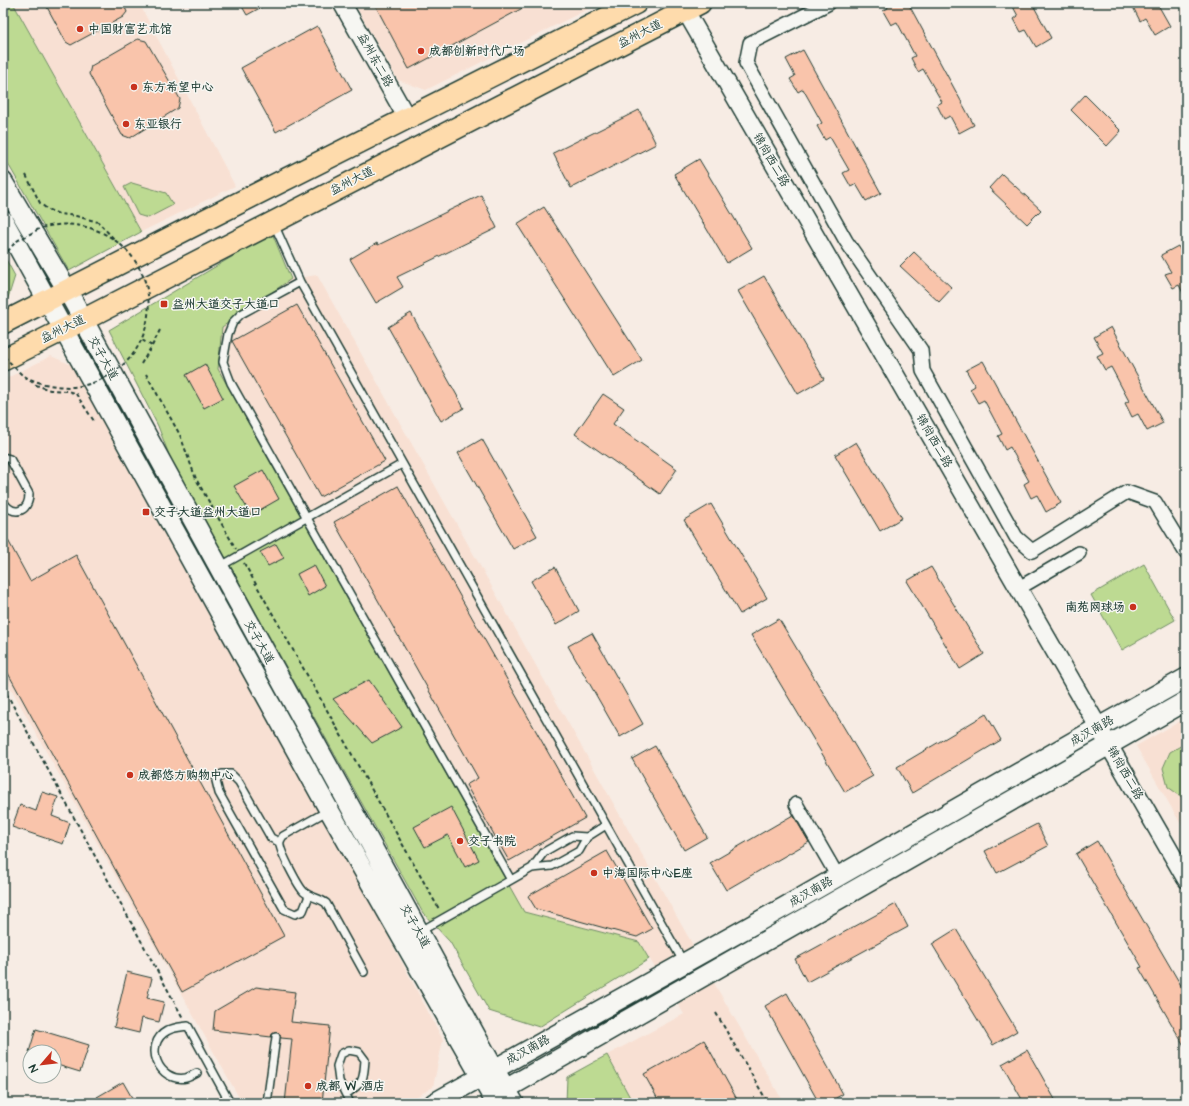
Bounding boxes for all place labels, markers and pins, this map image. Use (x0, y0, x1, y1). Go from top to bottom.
place label: 中国财富艺术馆 (88, 21, 172, 38)
marker: 中国财富艺术馆 (75, 24, 85, 34)
place label: 成都创新时代广场 (429, 43, 525, 60)
marker: 成都创新时代广场 (416, 46, 426, 56)
place label: 东方希望中心 (142, 79, 214, 96)
marker: 东方希望中心 (129, 82, 139, 92)
place label: 东亚银行 (134, 116, 182, 133)
marker: 东亚银行 (121, 119, 131, 129)
place label: 益州大道交子大道口 (172, 296, 280, 313)
marker: 益州大道交子大道口 (159, 299, 169, 309)
place label: 交子大道益州大道口 (154, 504, 262, 521)
marker: 交子大道益州大道口 (141, 507, 151, 517)
place label: 南苑网球场 (1065, 599, 1125, 616)
marker: 南苑网球场 (1128, 602, 1138, 612)
place label: 成都悠方购物中心 (138, 767, 234, 784)
marker: 成都悠方购物中心 (125, 770, 135, 780)
place label: 交子书院 (468, 833, 516, 850)
marker: 交子书院 (455, 836, 465, 846)
place label: 中海国际中心E座 (602, 865, 693, 882)
marker: 中海国际中心E座 (589, 868, 599, 878)
place label: 成都 W 酒店 (316, 1078, 385, 1095)
marker: 成都 W 酒店 (303, 1081, 313, 1091)

